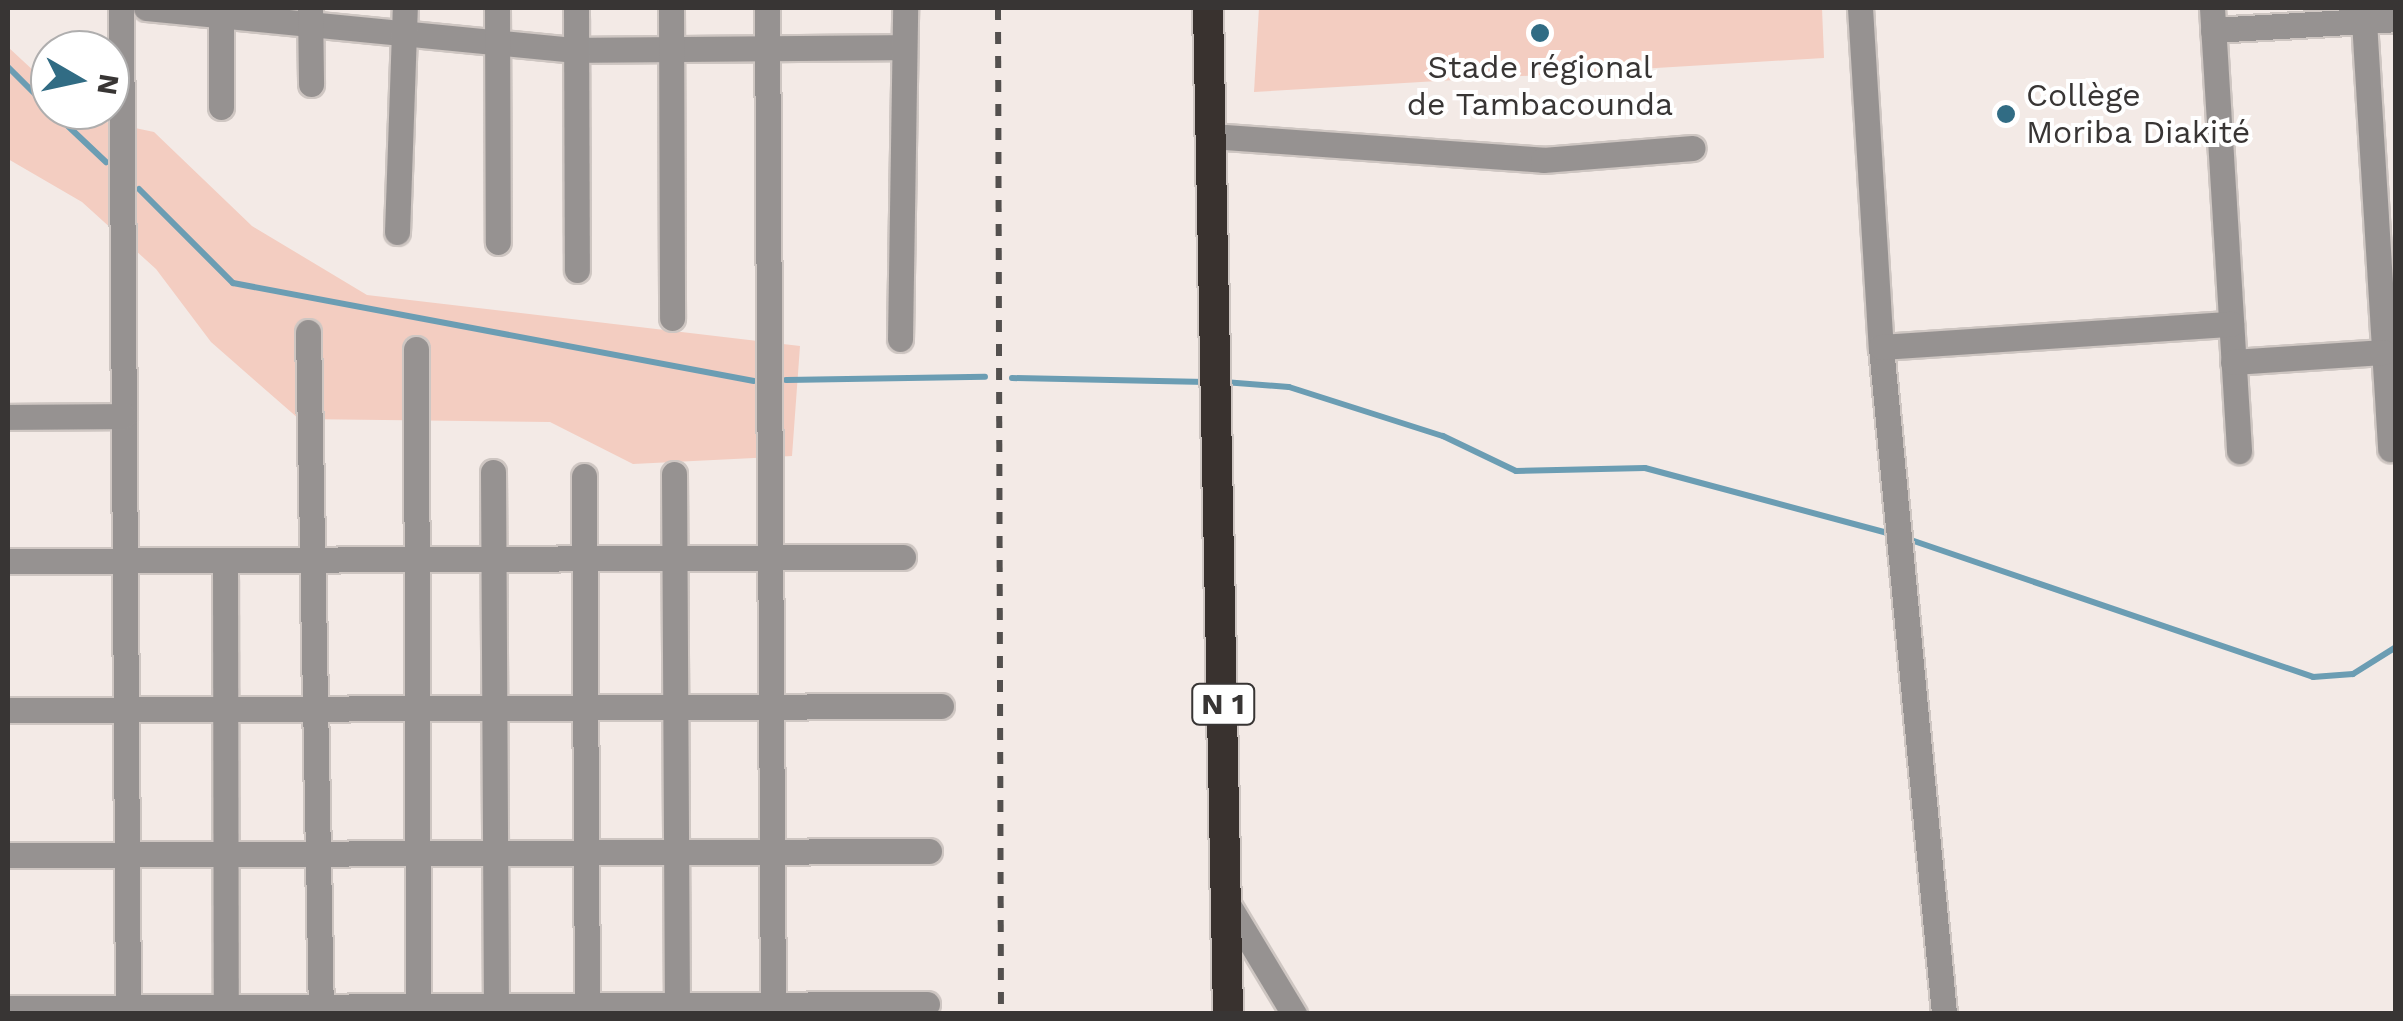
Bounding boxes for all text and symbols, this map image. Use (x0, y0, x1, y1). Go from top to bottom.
marker: Stade régional de Tambacounda (1529, 22, 1551, 44)
north arrow (30, 30, 130, 130)
place label: Stade régional de Tambacounda (1406, 49, 1674, 124)
text: N (90, 72, 126, 97)
place label: Collège Moriba Diakité (2026, 77, 2251, 152)
marker: Collège Moriba Diakité (1995, 103, 2017, 125)
road number: N 1 (1190, 679, 1256, 729)

